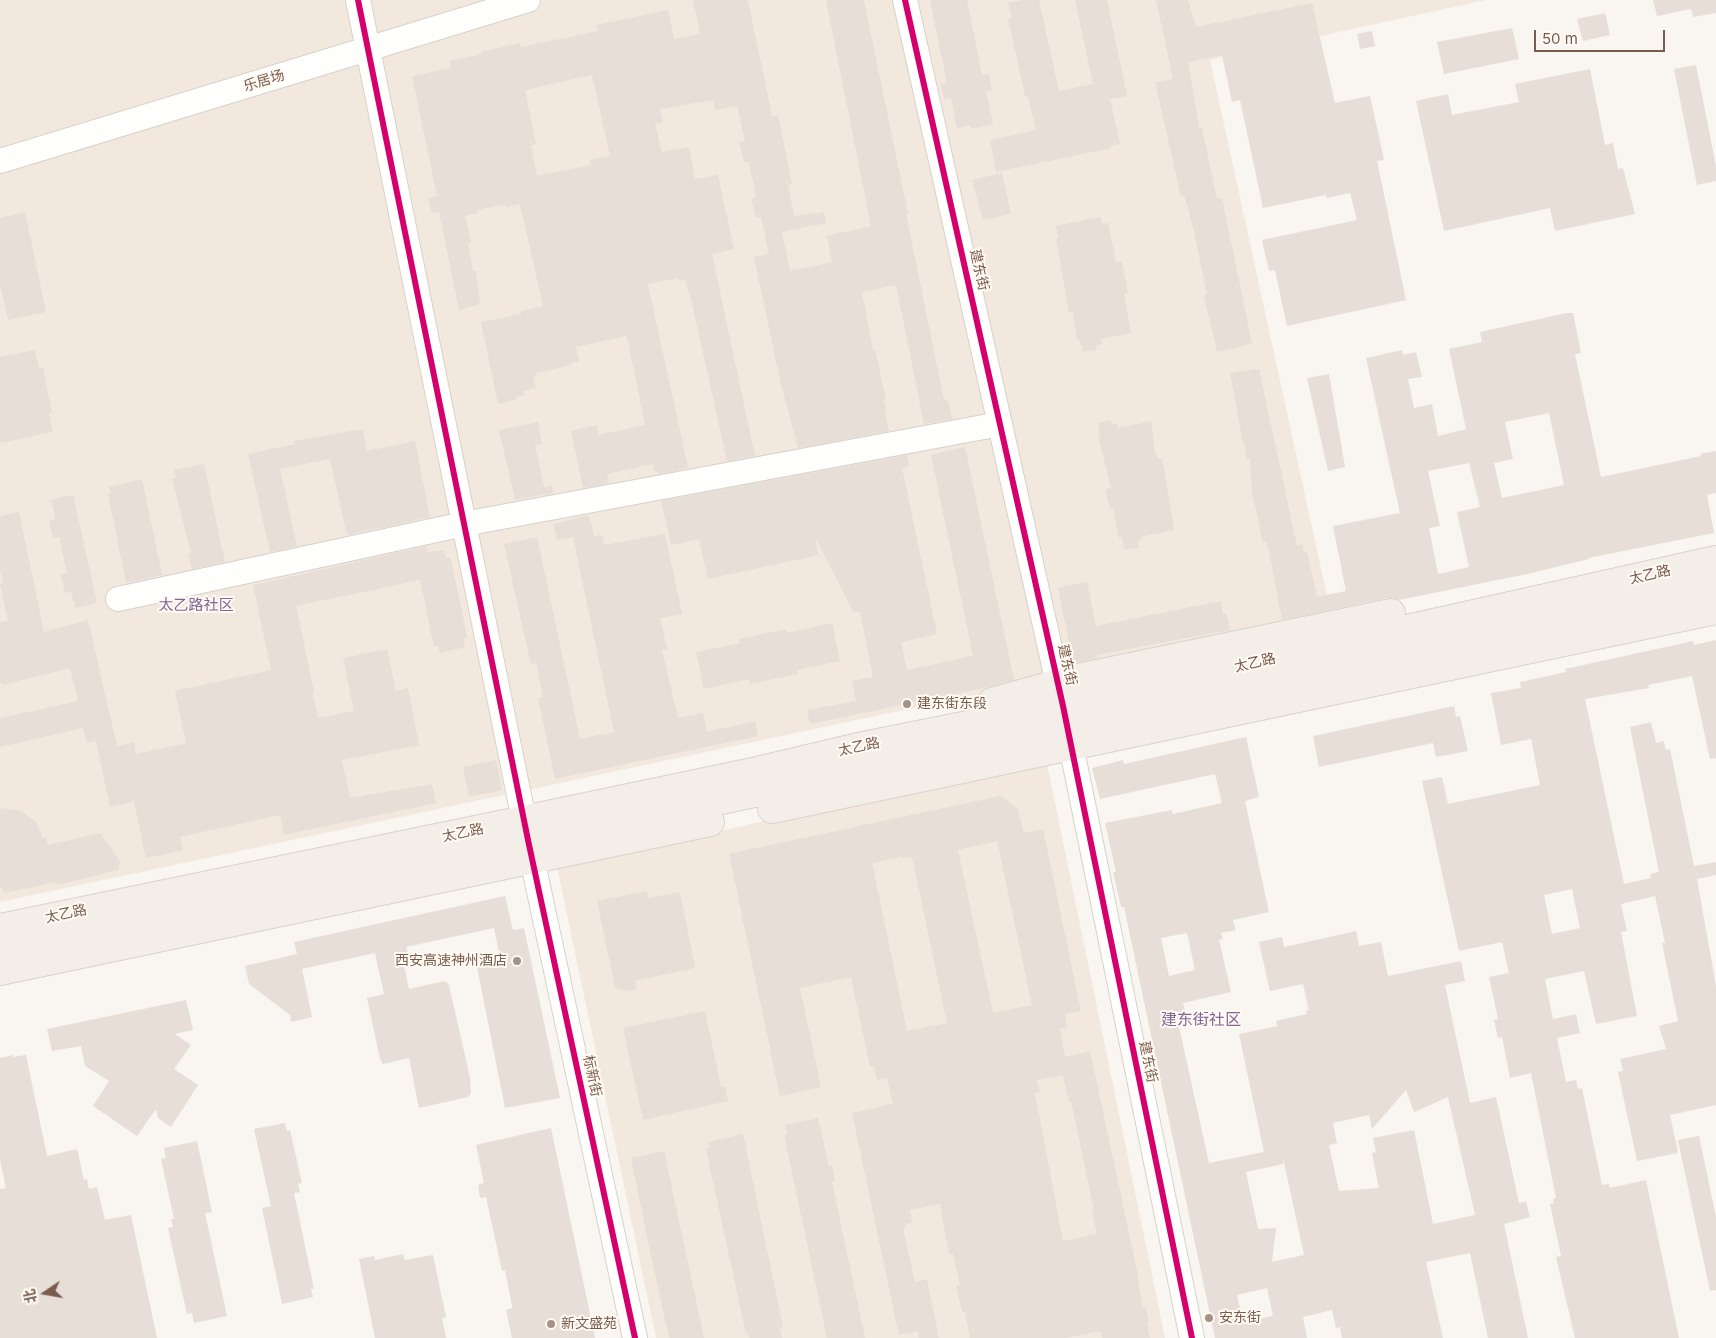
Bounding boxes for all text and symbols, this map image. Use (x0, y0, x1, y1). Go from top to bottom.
scale bar (1536, 20, 1667, 52)
text: 50 m (1542, 29, 1578, 48)
street label: 乐居场 (241, 67, 287, 95)
street label: 建东街 (966, 248, 992, 292)
street label: 太乙路 (1628, 562, 1672, 588)
district label: 太乙路社区 (159, 596, 233, 614)
street label: 建东街 (1054, 643, 1080, 687)
street label: 太乙路 (1233, 650, 1277, 676)
place label: 建东街东段 (917, 696, 987, 712)
marker: 建东街东段 (901, 698, 913, 710)
street label: 太乙路 (837, 734, 881, 760)
street label: 太乙路 (441, 820, 485, 846)
street label: 太乙路 (44, 901, 88, 927)
place label: 西安高速神州酒店 (395, 953, 507, 969)
marker: 西安高速神州酒店 (511, 955, 523, 967)
district label: 建东街社区 (1161, 1010, 1241, 1030)
street label: 建东街 (1135, 1040, 1161, 1084)
street label: 标新街 (579, 1054, 605, 1098)
north arrow (20, 1268, 70, 1318)
text: 北 (20, 1288, 40, 1305)
place label: 安东街 (1219, 1310, 1261, 1326)
marker: 安东街 (1203, 1312, 1215, 1324)
place label: 新文盛苑 (561, 1316, 617, 1332)
marker: 新文盛苑 (545, 1318, 557, 1330)

